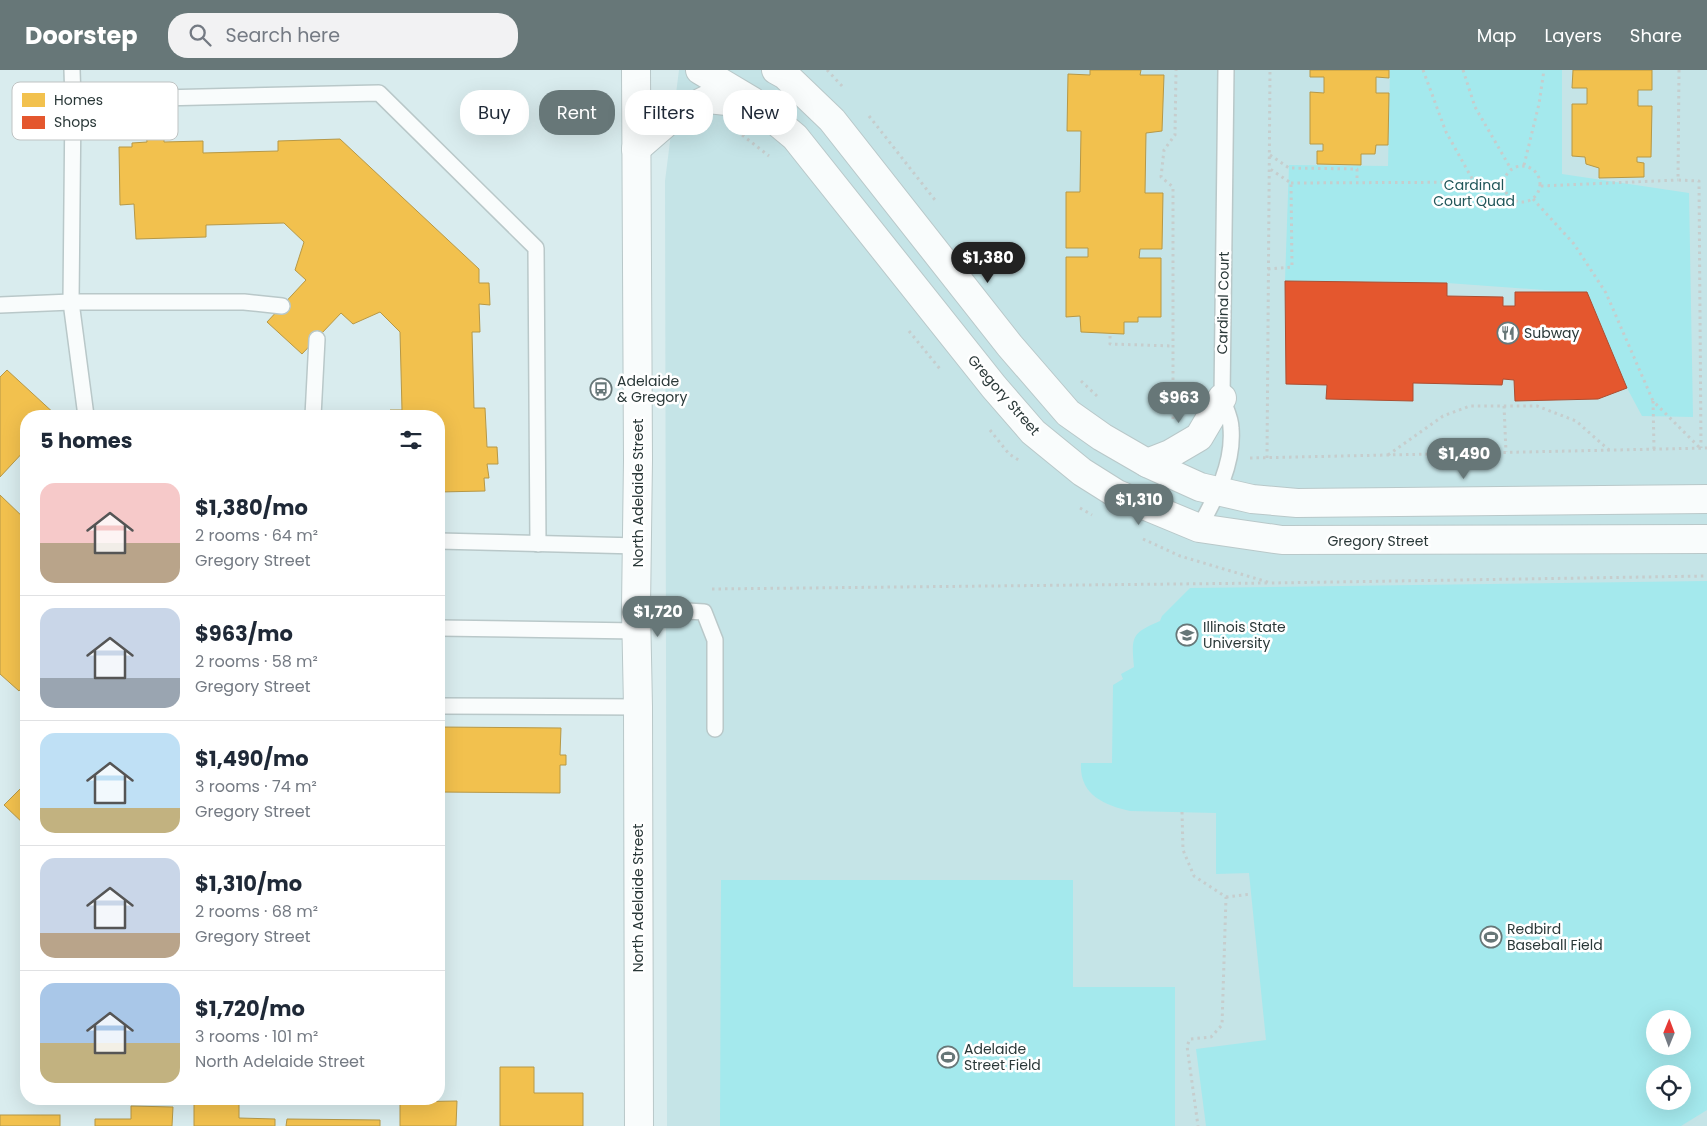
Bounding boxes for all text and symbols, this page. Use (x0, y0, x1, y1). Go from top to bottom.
search box (168, 13, 518, 58)
text: Doorstep (25, 19, 138, 52)
icon: search (186, 21, 214, 49)
text: Search here (226, 22, 340, 49)
text: Map (1477, 23, 1517, 48)
text: Layers (1545, 23, 1602, 48)
text: Share (1630, 23, 1682, 48)
legend (12, 82, 178, 140)
text: Homes (54, 90, 103, 110)
chip: Buy (460, 90, 529, 135)
chip: Rent (539, 90, 615, 135)
chip: Filters (625, 90, 713, 135)
chip: New (723, 90, 797, 135)
text: Shops (54, 112, 97, 132)
park label: Cardinal Court Quad (1433, 175, 1515, 211)
pin: $1,380 (947, 242, 1029, 284)
text: $1,380 (962, 246, 1014, 269)
street label: Cardinal Court (1212, 251, 1234, 355)
restaurant icon: Subway (1496, 321, 1520, 345)
place label: Subway (1524, 323, 1580, 343)
street label: Gregory Street (963, 350, 1045, 440)
place label: Adelaide & Gregory (617, 371, 688, 407)
bus stop icon: Adelaide & Gregory (589, 377, 613, 401)
pin: $963 (1149, 382, 1209, 424)
text: $963 (1159, 386, 1199, 409)
street label: North Adelaide Street (628, 419, 648, 567)
text: 5 homes (40, 426, 133, 455)
icon: filters (397, 426, 425, 454)
pin: $1,490 (1423, 438, 1505, 480)
text: $1,490 (1438, 442, 1490, 465)
pin: $1,310 (1098, 484, 1180, 526)
text: $1,310 (1115, 488, 1163, 511)
text: $1,380/mo (195, 493, 308, 522)
icon: home (80, 503, 140, 563)
text: 2 rooms · 64 m² (195, 524, 318, 547)
street label: Gregory Street (1327, 531, 1429, 551)
text: Gregory Street (195, 549, 311, 572)
pin: $1,720 (617, 596, 699, 638)
text: $1,720 (633, 600, 683, 623)
place label: Illinois State University (1203, 617, 1286, 653)
text: $963/mo (195, 619, 293, 648)
school or university icon: Illinois State University (1175, 623, 1199, 647)
icon: home (80, 628, 140, 688)
text: 2 rooms · 58 m² (195, 650, 318, 673)
text: Gregory Street (195, 675, 311, 698)
text: $1,490/mo (195, 744, 309, 773)
icon: home (80, 753, 140, 813)
text: 3 rooms · 74 m² (195, 775, 317, 798)
text: Gregory Street (195, 800, 311, 823)
street label: North Adelaide Street (628, 824, 648, 972)
text: $1,310/mo (195, 869, 302, 898)
icon: home (80, 878, 140, 938)
text: 2 rooms · 68 m² (195, 900, 318, 923)
place label: Redbird Baseball Field (1507, 919, 1603, 955)
text: Gregory Street (195, 925, 311, 948)
sports icon: Redbird Baseball Field (1479, 925, 1503, 949)
text: $1,720/mo (195, 994, 305, 1023)
icon: home (80, 1003, 140, 1063)
north arrow (1646, 1010, 1691, 1055)
map controls (1646, 1010, 1691, 1110)
text: 3 rooms · 101 m² (195, 1025, 318, 1048)
place label: Adelaide Street Field (964, 1039, 1041, 1075)
sports icon: Adelaide Street Field (936, 1045, 960, 1069)
text: North Adelaide Street (195, 1050, 365, 1073)
button: locate (1646, 1065, 1691, 1110)

